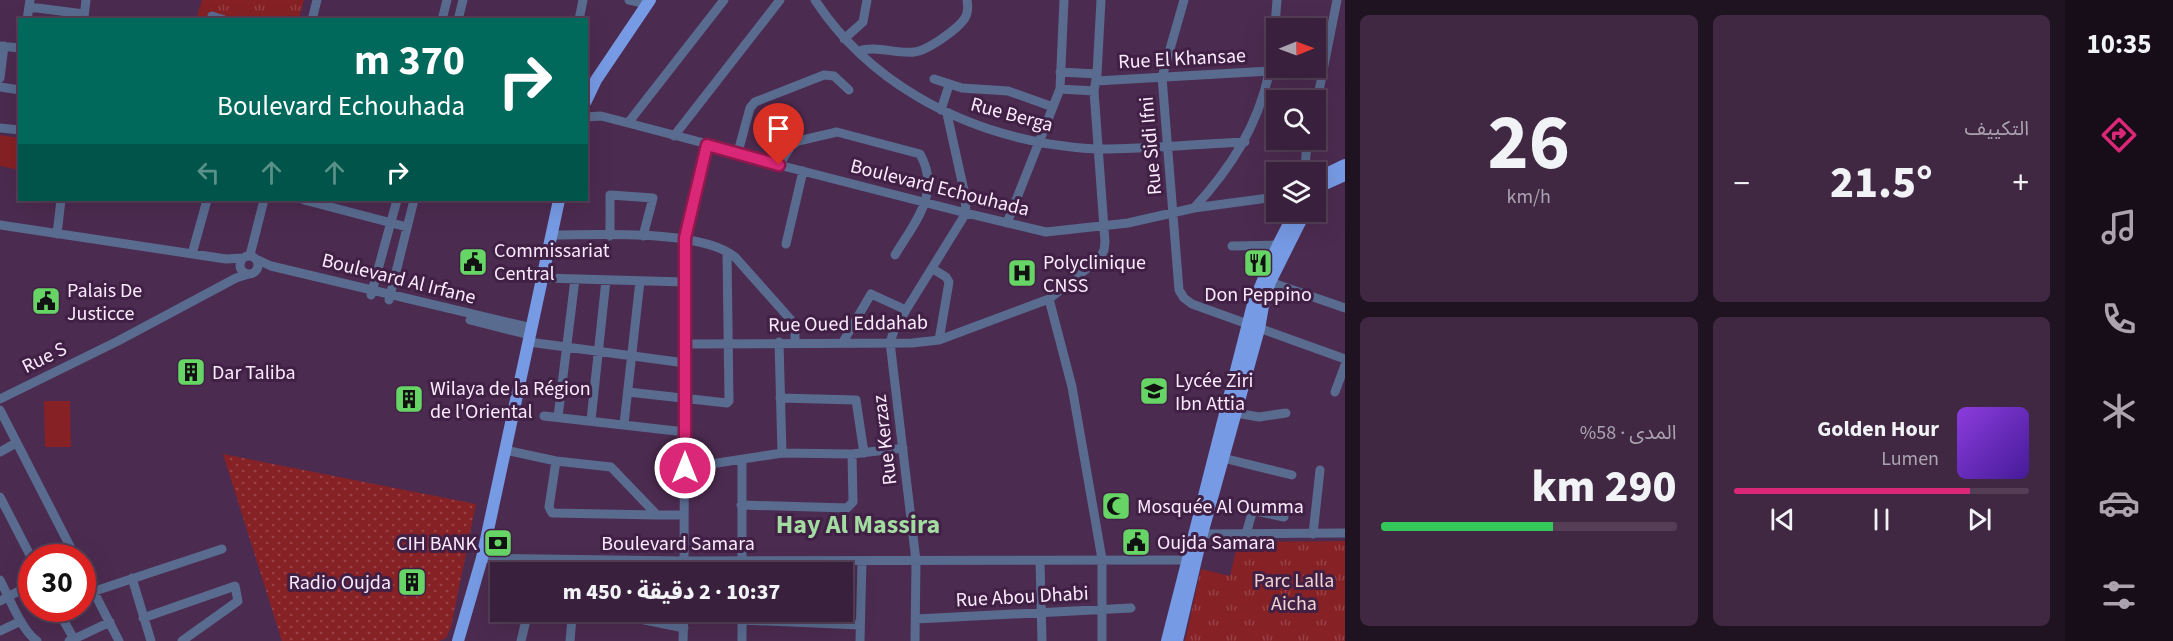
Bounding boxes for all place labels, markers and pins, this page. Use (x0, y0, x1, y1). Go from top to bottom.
pin (753, 103, 804, 165)
place label: Commissariat Central (494, 237, 610, 288)
public building icon: Commissariat Central (457, 246, 489, 278)
restaurant icon: Don Peppino (1242, 247, 1274, 279)
place label: Polyclinique CNSS (1043, 249, 1146, 300)
hospital icon: Polyclinique CNSS (1006, 257, 1038, 289)
place label: Palais De Justicce (67, 277, 142, 328)
place label: Don Peppino (1204, 281, 1312, 309)
public building icon: Palais De Justicce (30, 285, 62, 317)
building icon: Dar Taliba (175, 356, 207, 388)
place label: Dar Taliba (212, 359, 296, 387)
place label: Lycée Ziri Ibn Attia (1175, 367, 1253, 418)
place label: Wilaya de la Région de l'Oriental (430, 375, 591, 426)
school or university icon: Lycée Ziri Ibn Attia (1138, 375, 1170, 407)
building icon: Wilaya de la Région de l'Oriental (393, 383, 425, 415)
mosque icon: Mosquée Al Oumma (1100, 490, 1132, 522)
place label: Mosquée Al Oumma (1137, 493, 1304, 521)
public building icon: Oujda Samara (1120, 526, 1152, 558)
bank icon: CIH BANK (482, 527, 514, 559)
place label: Oujda Samara (1157, 529, 1275, 557)
place label: CIH BANK (396, 530, 477, 558)
building icon: Radio Oujda (396, 566, 428, 598)
place label: Radio Oujda (288, 569, 391, 597)

